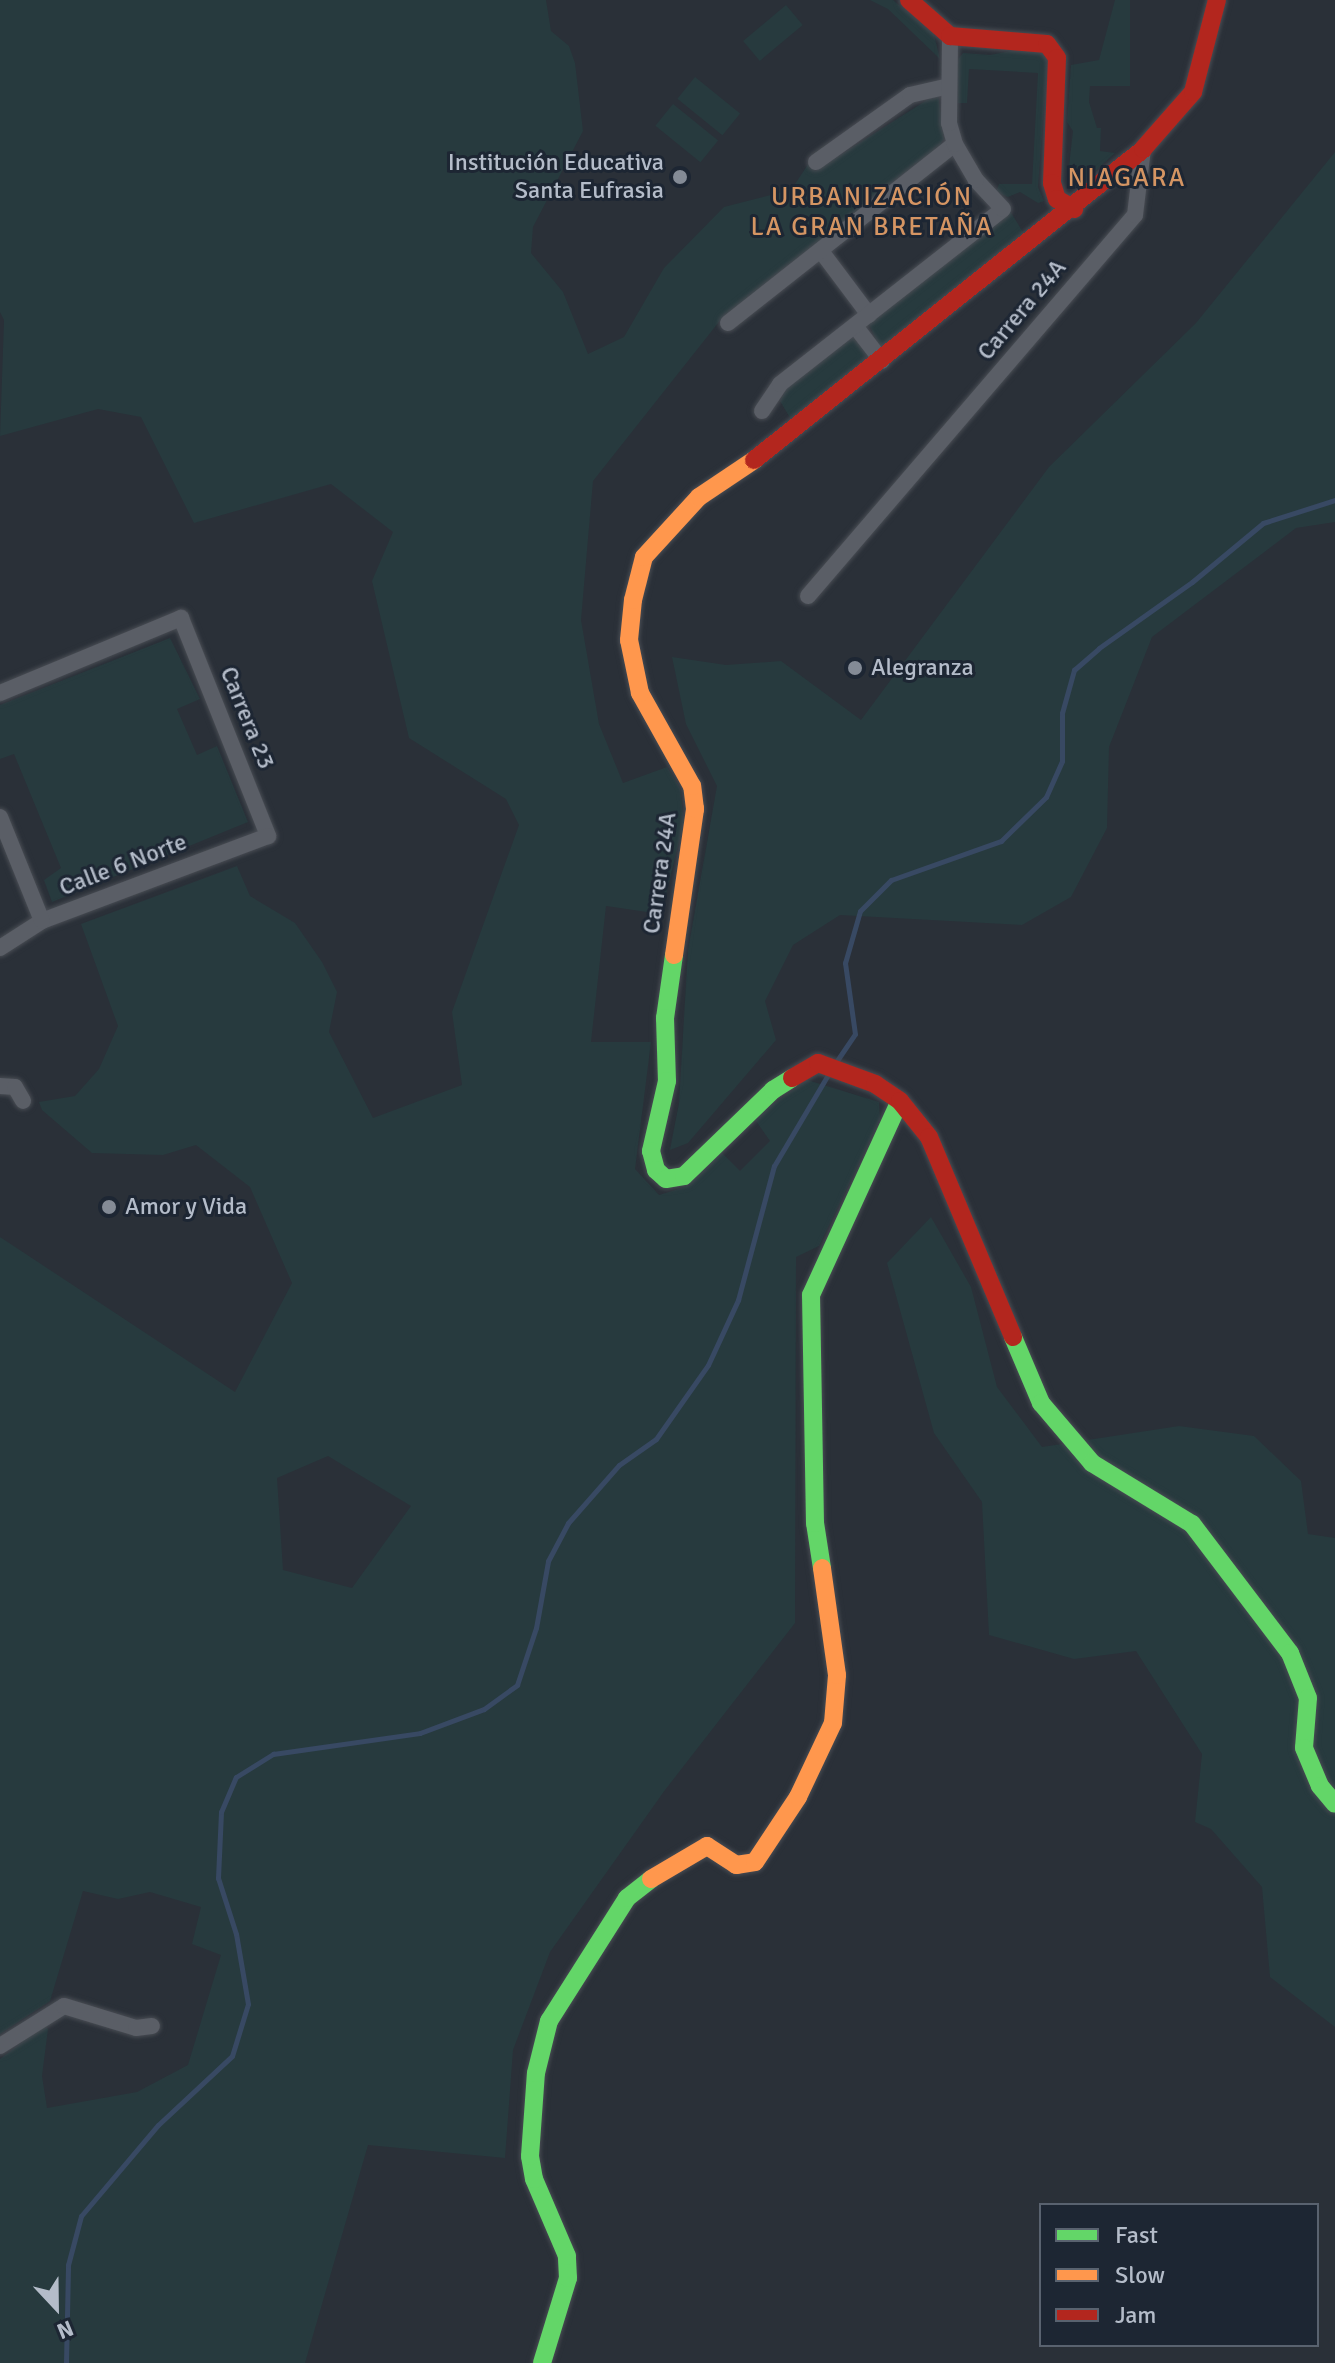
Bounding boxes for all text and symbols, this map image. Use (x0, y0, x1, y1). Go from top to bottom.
place label: Institución Educativa Santa Eufrasia (448, 149, 664, 205)
district label: NIAGARA (1068, 163, 1186, 195)
marker: Institución Educativa Santa Eufrasia (671, 168, 689, 186)
district label: URBANIZACIÓN LA GRAN BRETAÑA (750, 182, 994, 244)
street label: Carrera 24A (972, 254, 1072, 366)
place label: Alegranza (871, 654, 974, 682)
marker: Alegranza (846, 659, 864, 677)
street label: Carrera 23 (213, 663, 281, 773)
street label: Carrera 24A (637, 810, 683, 936)
street label: Calle 6 Norte (55, 828, 191, 902)
place label: Amor y Vida (125, 1193, 247, 1221)
marker: Amor y Vida (100, 1198, 118, 1216)
legend (1039, 2203, 1319, 2347)
text: Fast (1115, 2220, 1158, 2250)
text: Slow (1115, 2260, 1165, 2290)
north arrow (16, 2267, 96, 2347)
text: Jam (1115, 2300, 1156, 2330)
text: N (53, 2314, 77, 2345)

